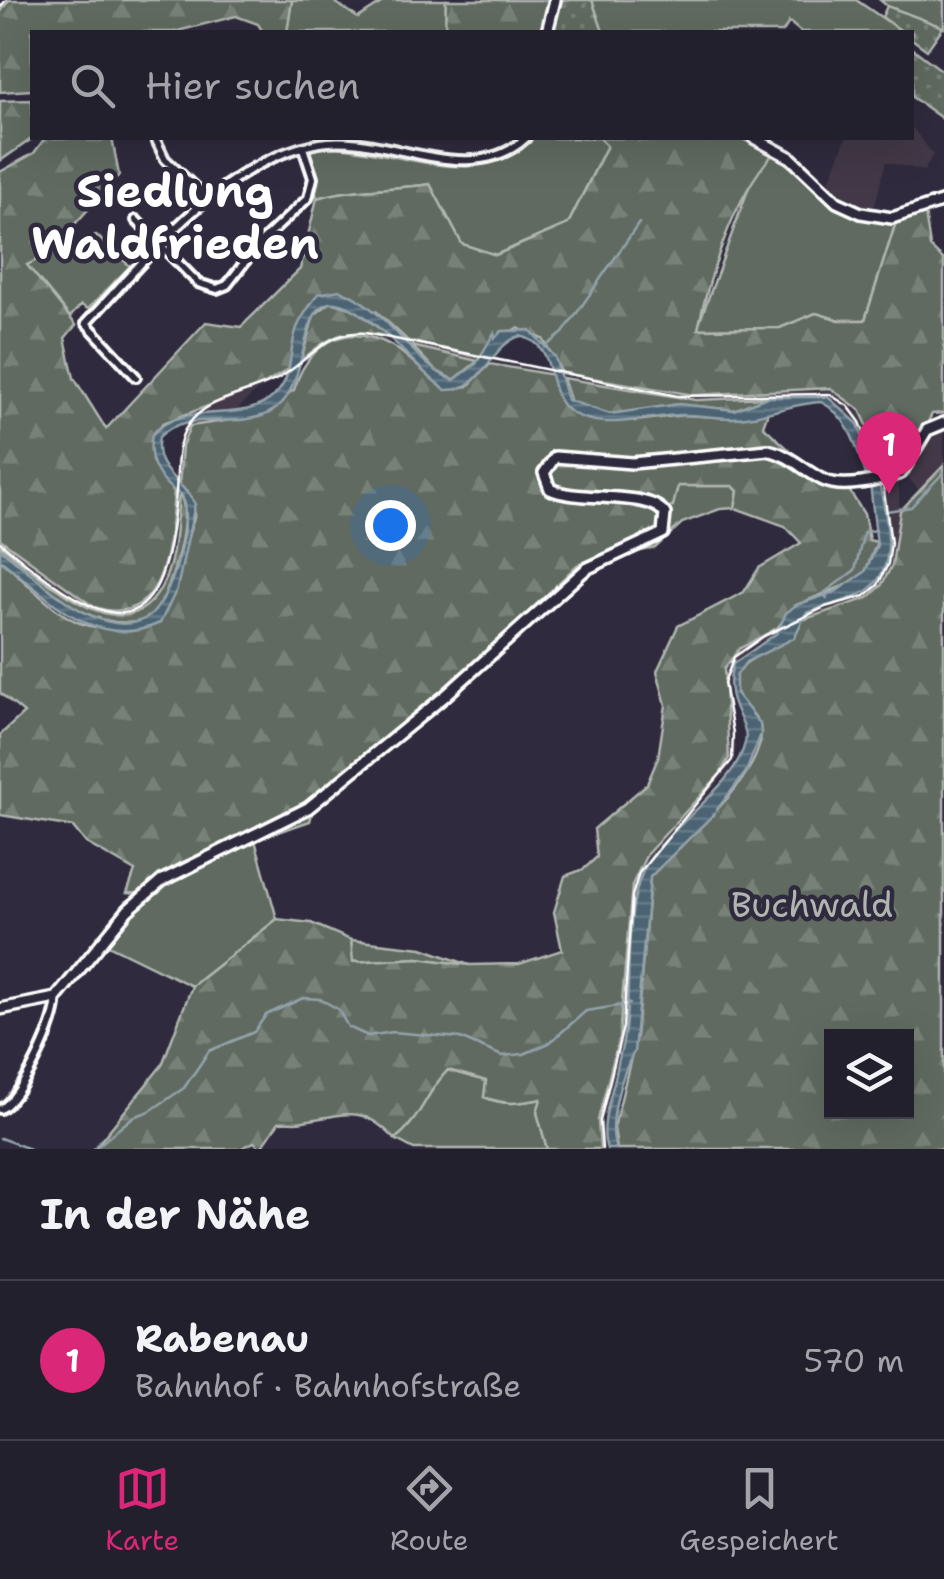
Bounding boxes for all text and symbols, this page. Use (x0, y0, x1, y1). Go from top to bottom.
search box (30, 30, 914, 140)
icon: search (65, 58, 120, 113)
text: Hier suchen (145, 60, 360, 111)
district label: Siedlung Waldfrieden (31, 161, 319, 273)
pin: 1 (856, 412, 922, 494)
your location (365, 500, 416, 551)
park label: Buchwald (731, 881, 893, 928)
map controls (824, 1029, 914, 1119)
button: layers (824, 1029, 914, 1119)
text: In der Nähe (40, 1186, 310, 1242)
text: Rabenau (135, 1313, 309, 1364)
text: 1 (65, 1339, 80, 1382)
text: 570 m (803, 1339, 904, 1382)
text: Bahnhof · Bahnhofstraße (135, 1364, 521, 1407)
tab: Karte (105, 1461, 179, 1559)
tab: Route (390, 1461, 469, 1559)
tab: Gespeichert (679, 1461, 839, 1559)

